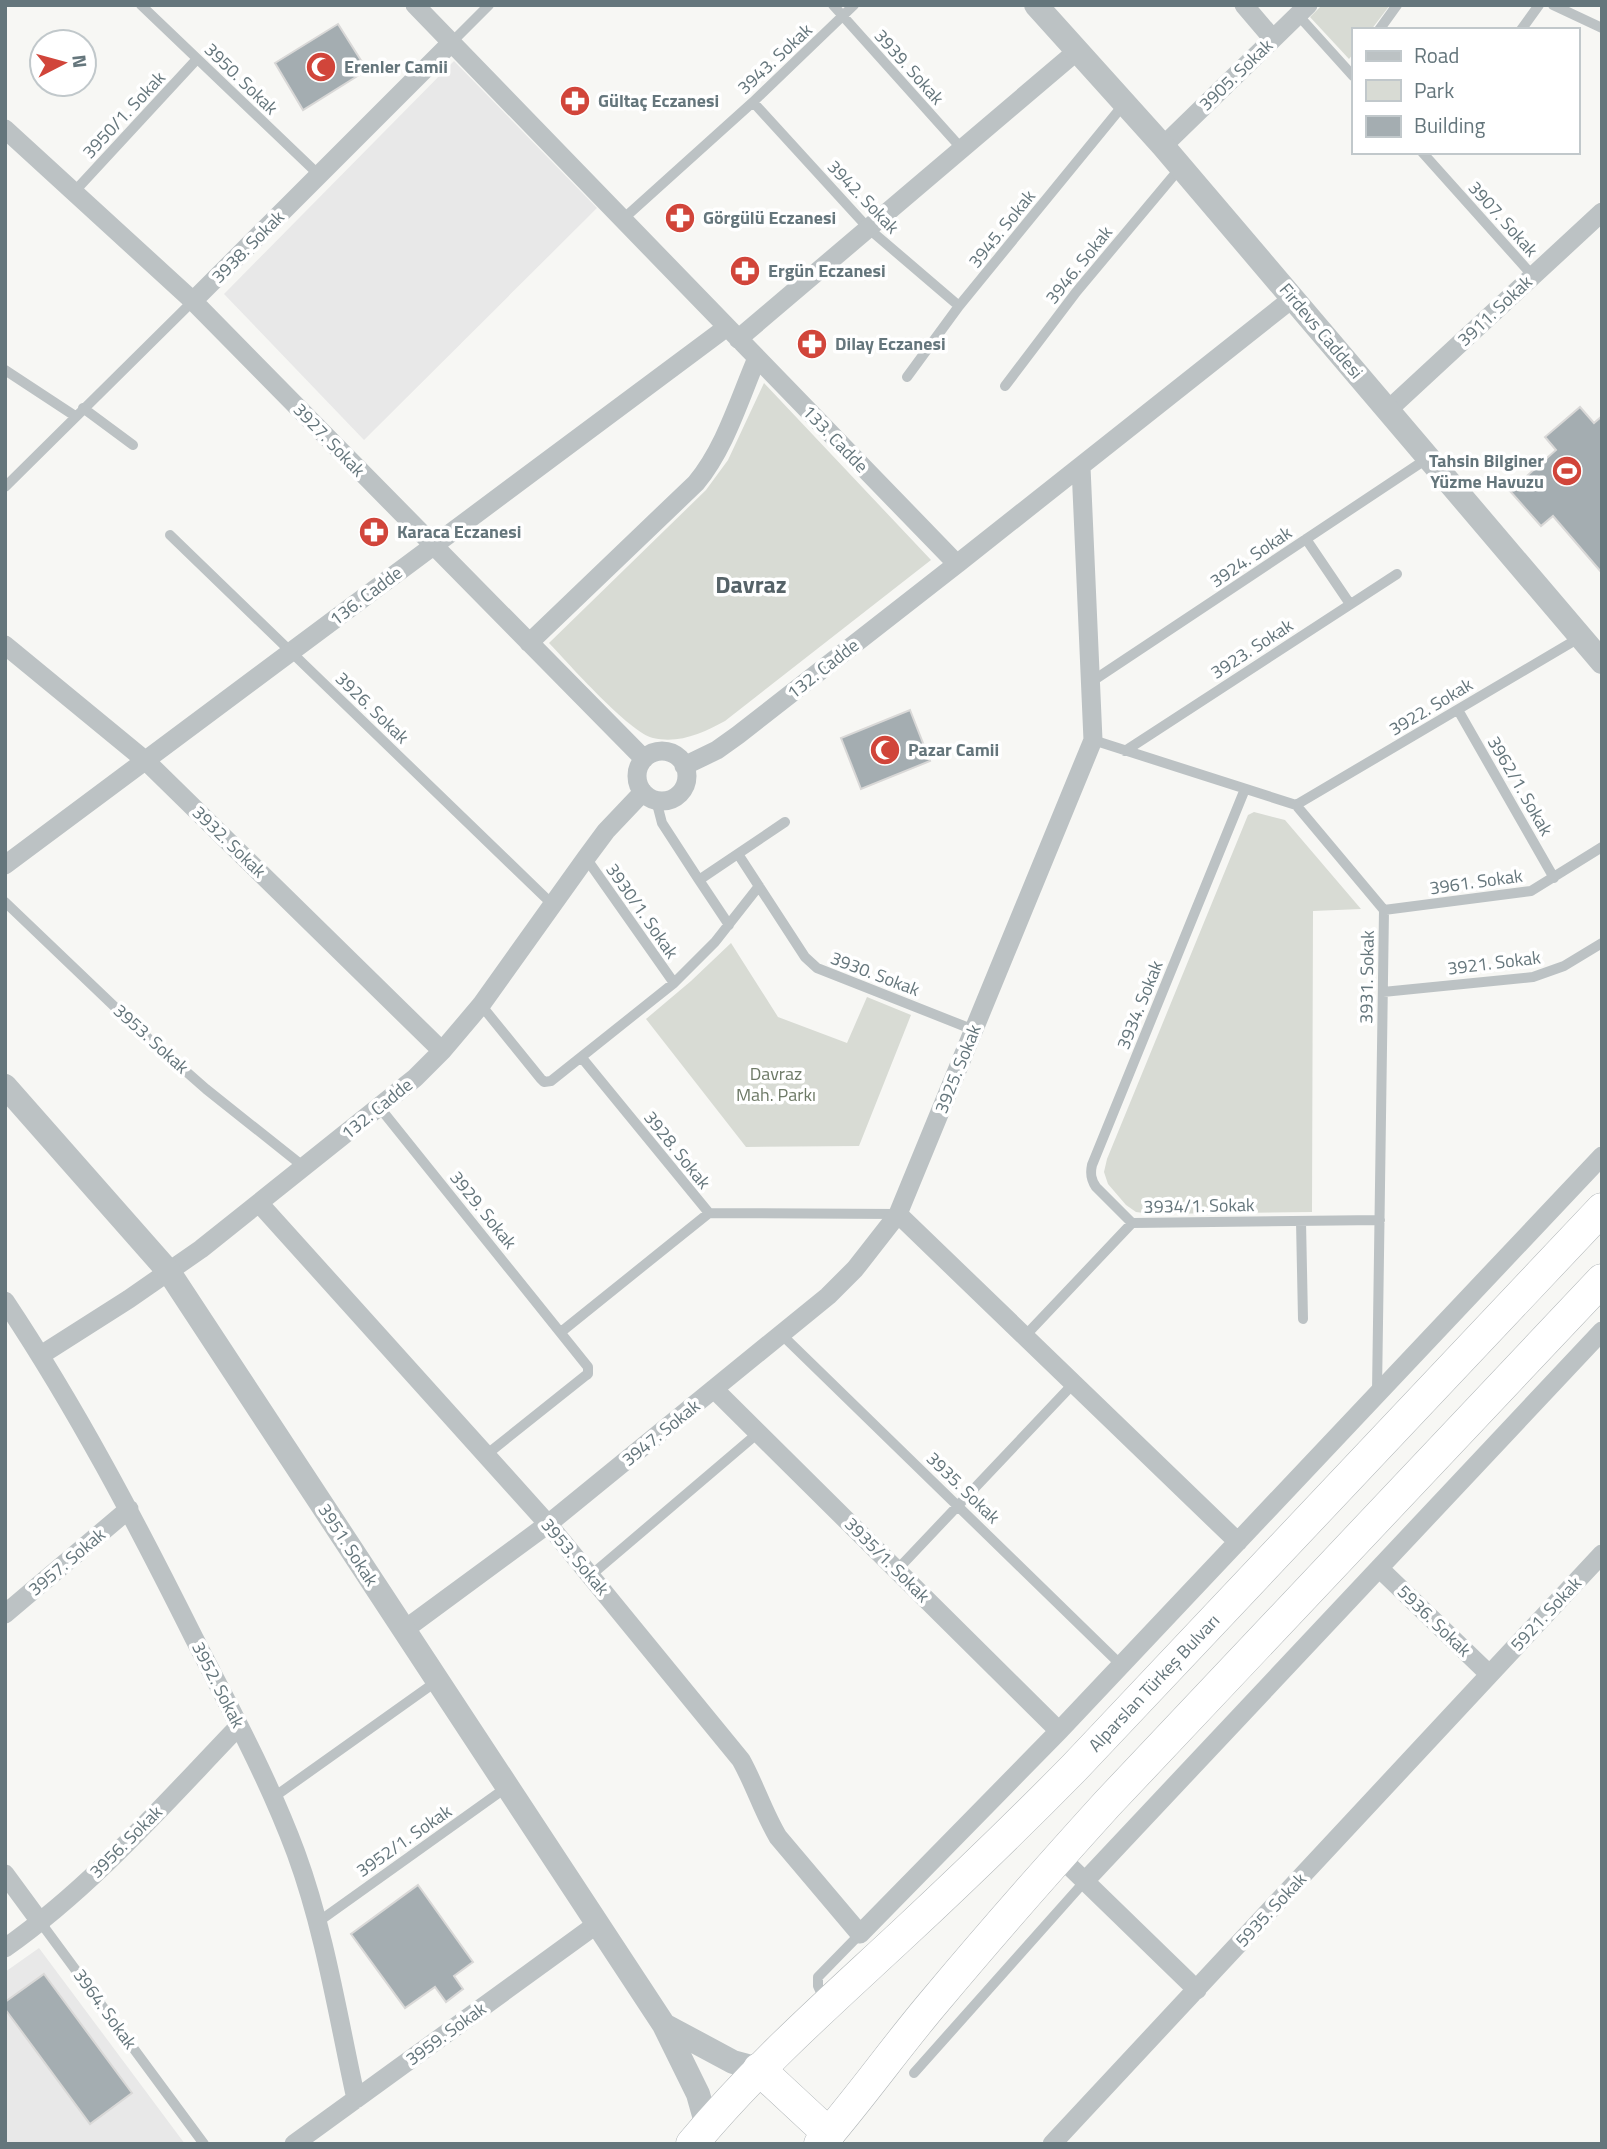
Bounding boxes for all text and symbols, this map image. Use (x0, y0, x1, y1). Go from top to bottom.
street label: 3943. Sokak (731, 17, 818, 100)
street label: 3939. Sokak (868, 23, 951, 111)
north arrow (28, 28, 98, 98)
legend (1352, 28, 1579, 154)
street label: 3905. Sokak (1193, 32, 1279, 117)
street label: 3950. Sokak (198, 36, 285, 121)
text: Road (1414, 39, 1459, 71)
mosque icon: Erenler Camii (304, 50, 338, 84)
text: N (65, 53, 96, 69)
place label: Erenler Camii (344, 53, 448, 80)
street label: 3950/1. Sokak (76, 65, 172, 165)
text: Park (1414, 74, 1454, 106)
pharmacy icon: Gültaç Eczanesi (558, 84, 592, 118)
place label: Gültaç Eczanesi (598, 87, 719, 114)
text: Building (1414, 109, 1486, 141)
street label: 3942. Sokak (821, 154, 906, 240)
street label: 3907. Sokak (1462, 175, 1545, 263)
street label: 3945. Sokak (962, 184, 1042, 274)
pharmacy icon: Görgülü Eczanesi (663, 201, 697, 235)
street label: 3938. Sokak (205, 204, 291, 289)
place label: Görgülü Eczanesi (703, 204, 836, 231)
street label: 3946. Sokak (1039, 220, 1119, 310)
pharmacy icon: Ergün Eczanesi (728, 254, 762, 288)
place label: Ergün Eczanesi (768, 257, 886, 284)
street label: 3911. Sokak (1451, 269, 1538, 352)
street label: Firdevs Caddesi (1273, 277, 1370, 385)
pharmacy icon: Dilay Eczanesi (795, 327, 829, 361)
place label: Dilay Eczanesi (835, 330, 946, 357)
street label: 3927. Sokak (287, 397, 372, 483)
street label: 133. Cadde (796, 399, 875, 479)
place label: Tahsin Bilginer Yüzme Havuzu (1429, 447, 1544, 495)
sports icon: Tahsin Bilginer Yüzme Havuzu (1550, 454, 1584, 488)
pharmacy icon: Karaca Eczanesi (357, 515, 391, 549)
place label: Karaca Eczanesi (397, 518, 521, 545)
street label: 3924. Sokak (1204, 519, 1297, 594)
street label: 136. Cadde (324, 559, 408, 632)
district label: Davraz (715, 566, 787, 602)
street label: 3923. Sokak (1205, 612, 1299, 685)
street label: 132. Cadde (781, 632, 865, 705)
street label: 3926. Sokak (329, 665, 416, 750)
street label: 3922. Sokak (1384, 671, 1478, 742)
street label: 3962/1. Sokak (1481, 731, 1560, 841)
mosque icon: Pazar Camii (868, 733, 902, 767)
place label: Pazar Camii (908, 736, 999, 763)
street label: 3932. Sokak (186, 799, 273, 884)
street label: 3930/1. Sokak (599, 857, 686, 964)
street label: 3961. Sokak (1428, 862, 1525, 901)
street label: 3931. Sokak (1352, 930, 1381, 1024)
street label: 3921. Sokak (1446, 943, 1542, 982)
street label: 3930. Sokak (827, 944, 924, 1003)
street label: 3934. Sokak (1109, 956, 1170, 1053)
street label: 3953. Sokak (108, 997, 195, 1080)
street label: 3925. Sokak (927, 1020, 988, 1117)
park label: Davraz Mah. Parkı (736, 1060, 816, 1108)
street label: 132. Cadde (335, 1071, 418, 1146)
street label: 3928. Sokak (637, 1105, 718, 1195)
street label: 3929. Sokak (443, 1165, 524, 1255)
street label: 3934/1. Sokak (1143, 1191, 1255, 1220)
street label: 3947. Sokak (616, 1392, 706, 1473)
street label: 3935. Sokak (920, 1445, 1007, 1530)
street label: 3951. Sokak (312, 1498, 385, 1592)
street label: 3935/1. Sokak (839, 1511, 936, 1609)
street label: 3953. Sokak (535, 1512, 616, 1602)
street label: 3957. Sokak (22, 1521, 112, 1602)
street label: 5921. Sokak (1504, 1570, 1588, 1657)
street label: 5936. Sokak (1391, 1578, 1478, 1663)
street label: Alparslan Türkeş Bulvarı (1082, 1608, 1226, 1758)
street label: 3952. Sokak (185, 1637, 252, 1733)
street label: 3952/1. Sokak (350, 1797, 457, 1884)
street label: 3956. Sokak (83, 1799, 169, 1884)
street label: 5935. Sokak (1229, 1866, 1313, 1953)
street label: 3964. Sokak (67, 1963, 144, 2055)
street label: 3959. Sokak (400, 1995, 492, 2072)

